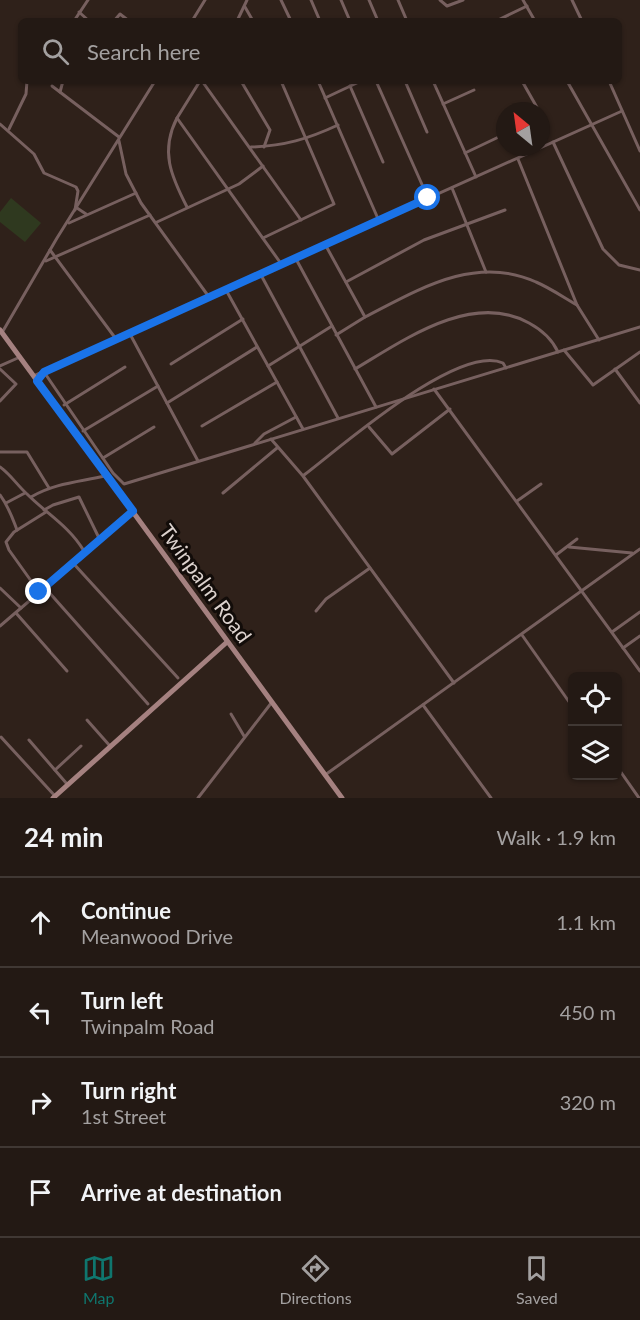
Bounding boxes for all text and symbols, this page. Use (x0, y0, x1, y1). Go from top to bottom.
search box (18, 18, 622, 84)
icon: search (39, 35, 72, 68)
text: Search here (87, 38, 200, 65)
north arrow (496, 102, 550, 156)
route start (414, 184, 440, 210)
street label: Twinpalm Road (155, 519, 257, 647)
route end (25, 578, 51, 604)
map controls (568, 672, 622, 780)
button: locate (568, 672, 622, 726)
button: layers (568, 726, 622, 780)
text: 24 min (24, 821, 104, 853)
text: Walk · 1.9 km (497, 825, 616, 849)
text: Continue (81, 897, 171, 924)
icon: ahead (24, 906, 57, 939)
text: 1.1 km (556, 910, 616, 934)
text: Meanwood Drive (81, 924, 233, 948)
text: Turn left (81, 987, 163, 1014)
icon: left (24, 996, 57, 1029)
text: 450 m (560, 1000, 616, 1024)
text: Twinpalm Road (81, 1014, 215, 1038)
text: Turn right (81, 1077, 176, 1104)
icon: right (24, 1086, 57, 1119)
text: 320 m (560, 1090, 616, 1114)
text: 1st Street (81, 1104, 166, 1128)
icon: arrive (24, 1176, 57, 1209)
text: Arrive at destination (81, 1179, 282, 1206)
tab: Map (82, 1252, 115, 1307)
tab: Directions (279, 1252, 352, 1307)
tab: Saved (516, 1252, 558, 1307)

